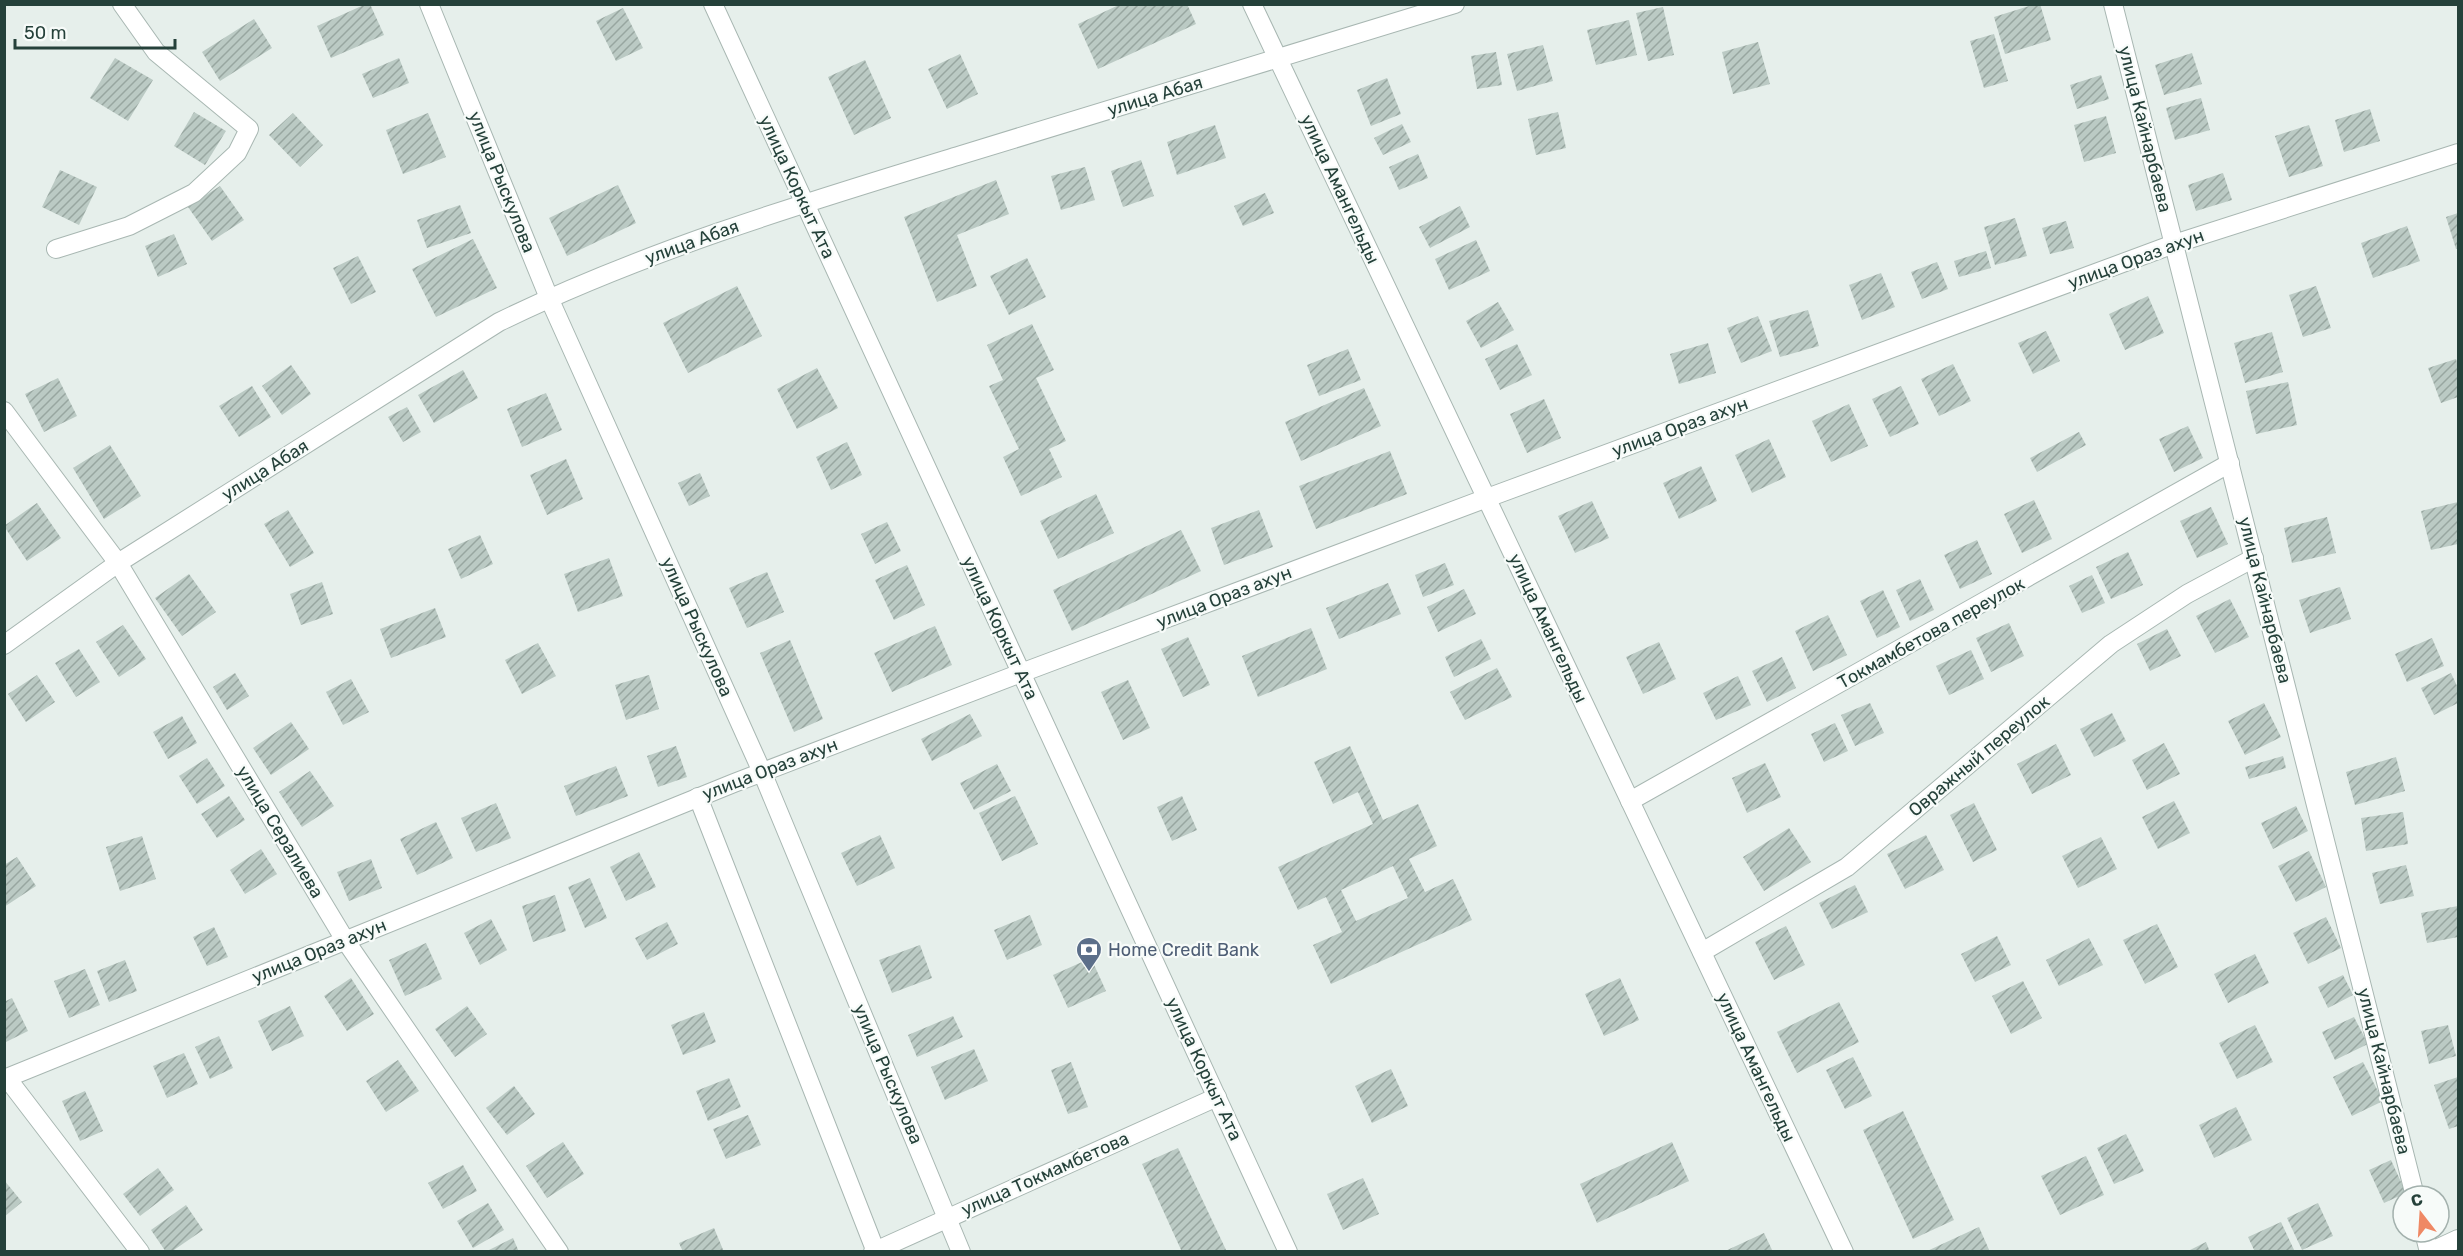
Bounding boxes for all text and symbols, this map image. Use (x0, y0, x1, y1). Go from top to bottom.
scale bar (15, 12, 176, 50)
text: 50 m (24, 22, 67, 44)
street label: улица Кайнарбаева (2114, 44, 2176, 214)
street label: улица Абая (1105, 71, 1205, 121)
street label: улица Рыскулова (464, 108, 540, 256)
street label: улица Амангельды (1296, 111, 1384, 267)
street label: улица Коркыт Ата (754, 112, 840, 262)
street label: улица Абая (642, 215, 742, 269)
street label: улица Ораз ахун (2065, 224, 2207, 294)
street label: улица Ораз ахун (1609, 392, 1751, 462)
street label: улица Абая (217, 435, 313, 505)
street label: улица Кайнарбаева (2234, 515, 2296, 685)
street label: улица Амангельды (1504, 550, 1592, 706)
street label: улица Коркыт Ата (957, 553, 1043, 703)
street label: улица Рыскулова (656, 554, 738, 700)
street label: улица Ораз ахун (1153, 561, 1295, 633)
street label: Токмамбетова переулок (1834, 572, 2029, 694)
street label: Овражный переулок (1904, 690, 2054, 821)
street label: улица Ораз ахун (699, 733, 841, 805)
street label: улица Сералиева (232, 762, 328, 902)
street label: улица Ораз ахун (249, 914, 389, 988)
bank icon: Home Credit Bank (1074, 935, 1104, 973)
place label: Home Credit Bank (1108, 939, 1260, 961)
street label: улица Кайнарбаева (2353, 986, 2415, 1156)
street label: улица Амангельды (1712, 989, 1800, 1145)
street label: улица Коркыт Ата (1161, 994, 1247, 1144)
street label: улица Рыскулова (849, 1001, 927, 1147)
street label: улица Токмамбетова (958, 1127, 1132, 1221)
north arrow (2391, 1184, 2451, 1244)
text: С (2409, 1189, 2425, 1211)

